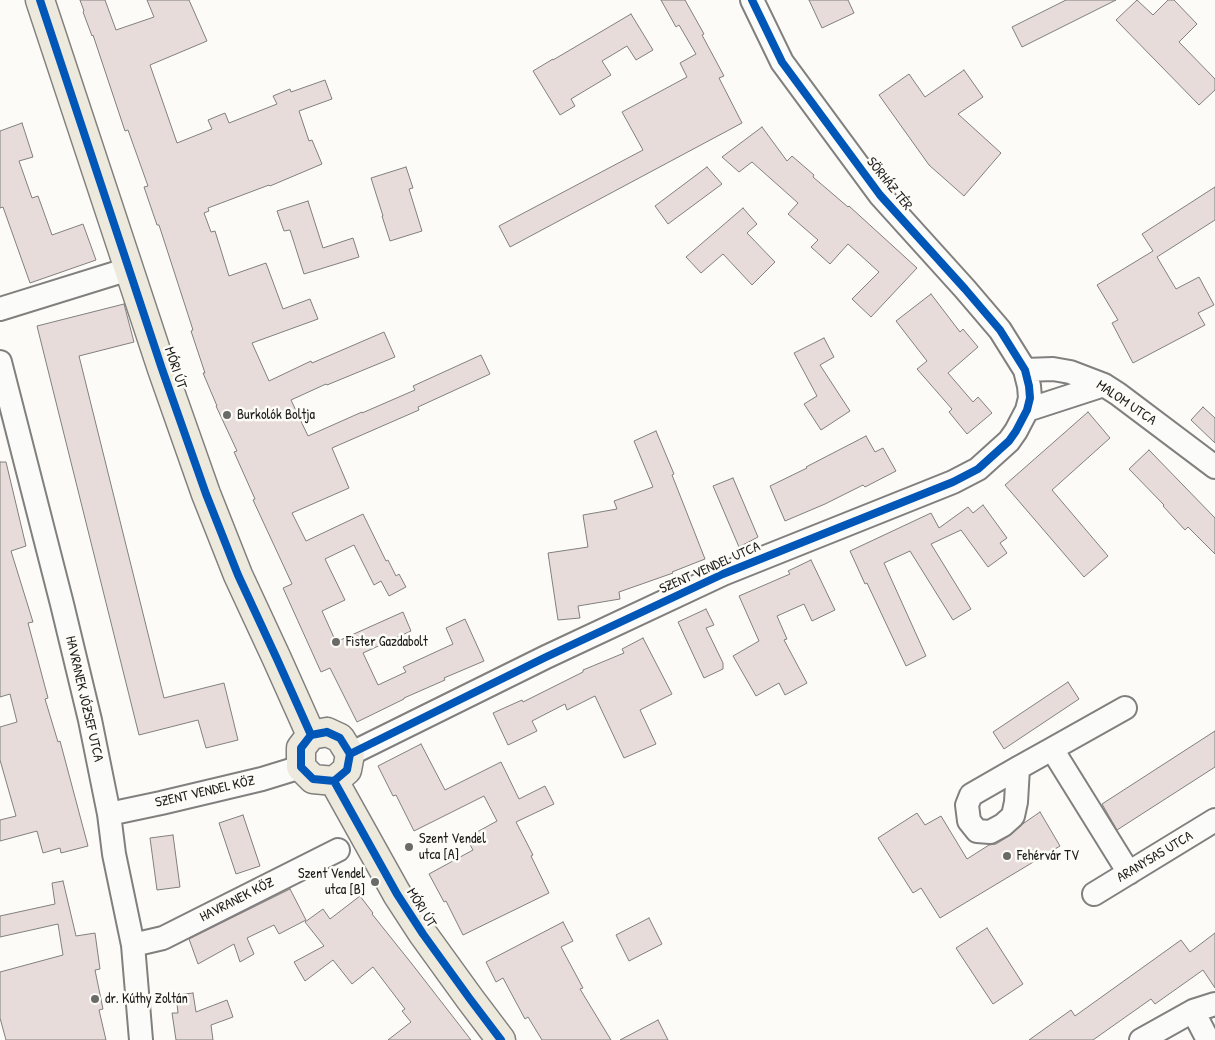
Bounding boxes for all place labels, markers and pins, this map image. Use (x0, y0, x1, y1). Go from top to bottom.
place label: Burkolók Boltja (237, 407, 315, 423)
marker: Burkolók Boltja (221, 409, 233, 421)
place label: Fister Gazdabolt (346, 634, 428, 650)
marker: Fister Gazdabolt (330, 636, 342, 648)
place label: Szent Vendel utca [A] (419, 831, 486, 864)
marker: Szent Vendel utca [A] (403, 841, 415, 853)
place label: Fehérvár TV (1017, 848, 1079, 864)
marker: Fehérvár TV (1001, 850, 1013, 862)
place label: Szent Vendel utca [B] (298, 866, 365, 899)
marker: Szent Vendel utca [B] (369, 876, 381, 888)
place label: dr. Kúthy Zoltán (105, 991, 188, 1007)
marker: dr. Kúthy Zoltán (89, 993, 101, 1005)

